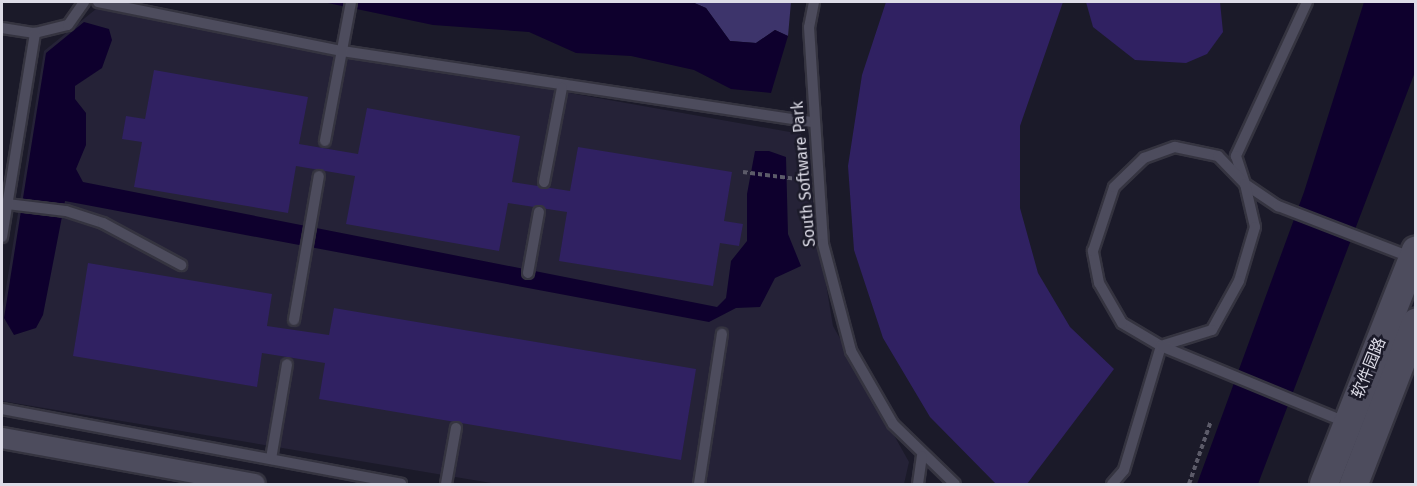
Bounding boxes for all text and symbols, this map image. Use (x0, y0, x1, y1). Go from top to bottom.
street label: South Software Park (788, 100, 820, 248)
street label: 软件园路 (1348, 335, 1390, 401)

